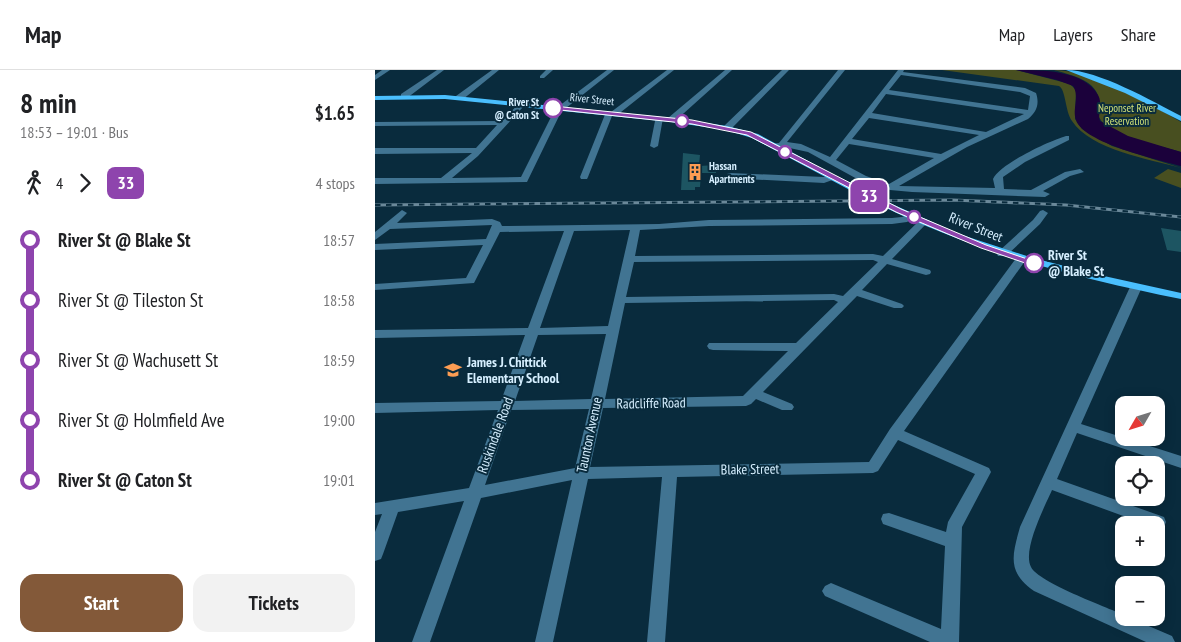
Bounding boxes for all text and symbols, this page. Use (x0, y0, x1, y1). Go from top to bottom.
text: Map (25, 19, 62, 50)
text: Map (999, 23, 1025, 46)
text: Layers (1053, 23, 1093, 46)
text: Share (1121, 23, 1156, 46)
text: 8 min (20, 84, 77, 121)
street label: River Street (569, 90, 615, 108)
place label: River St @ Caton St (494, 95, 540, 122)
marker: River St @ Caton St (543, 98, 563, 118)
text: $1.65 (315, 101, 355, 125)
park label: Neponset River Reservation (1098, 101, 1156, 128)
unlabelled marker (675, 114, 689, 128)
text: 18:53 – 19:01 · Bus (20, 122, 128, 142)
unlabelled marker (778, 145, 792, 159)
place label: Hassan Apartments (708, 159, 755, 186)
building icon: Hassan Apartments (685, 162, 705, 182)
icon: walk (20, 169, 48, 197)
icon: forward (71, 169, 99, 197)
text: 33 (117, 171, 134, 194)
text: 4 (56, 173, 63, 193)
text: 4 stops (315, 173, 355, 193)
line badge: 33 (847, 180, 891, 212)
text: 33 (860, 184, 878, 207)
street label: River Street (946, 208, 1006, 246)
unlabelled marker (907, 210, 921, 224)
text: River St @ Blake St (58, 228, 191, 252)
text: 18:57 (323, 230, 355, 250)
place label: River St @ Blake St (1048, 246, 1104, 280)
marker: River St @ Blake St (1024, 253, 1044, 273)
text: River St @ Tileston St (58, 288, 203, 312)
text: 18:58 (323, 290, 355, 310)
text: River St @ Wachusett St (58, 348, 218, 372)
text: 18:59 (323, 350, 355, 370)
place label: James J. Chittick Elementary School (466, 353, 560, 387)
school or university icon: James J. Chittick Elementary School (443, 360, 463, 380)
street label: Radcliffe Road (616, 393, 686, 413)
street label: Ruskindale Road (473, 394, 517, 476)
street label: Taunton Avenue (572, 395, 606, 474)
north arrow (1115, 396, 1165, 446)
map controls (1115, 396, 1165, 626)
text: River St @ Holmfield Ave (58, 408, 225, 432)
text: 19:00 (323, 410, 355, 430)
button: locate (1115, 456, 1165, 506)
street label: Blake Street (721, 459, 780, 479)
text: River St @ Caton St (58, 468, 192, 492)
text: 19:01 (323, 470, 355, 490)
button: + (1115, 516, 1165, 566)
button: Start (20, 574, 183, 632)
button: Tickets (193, 574, 355, 632)
button: − (1115, 576, 1165, 626)

